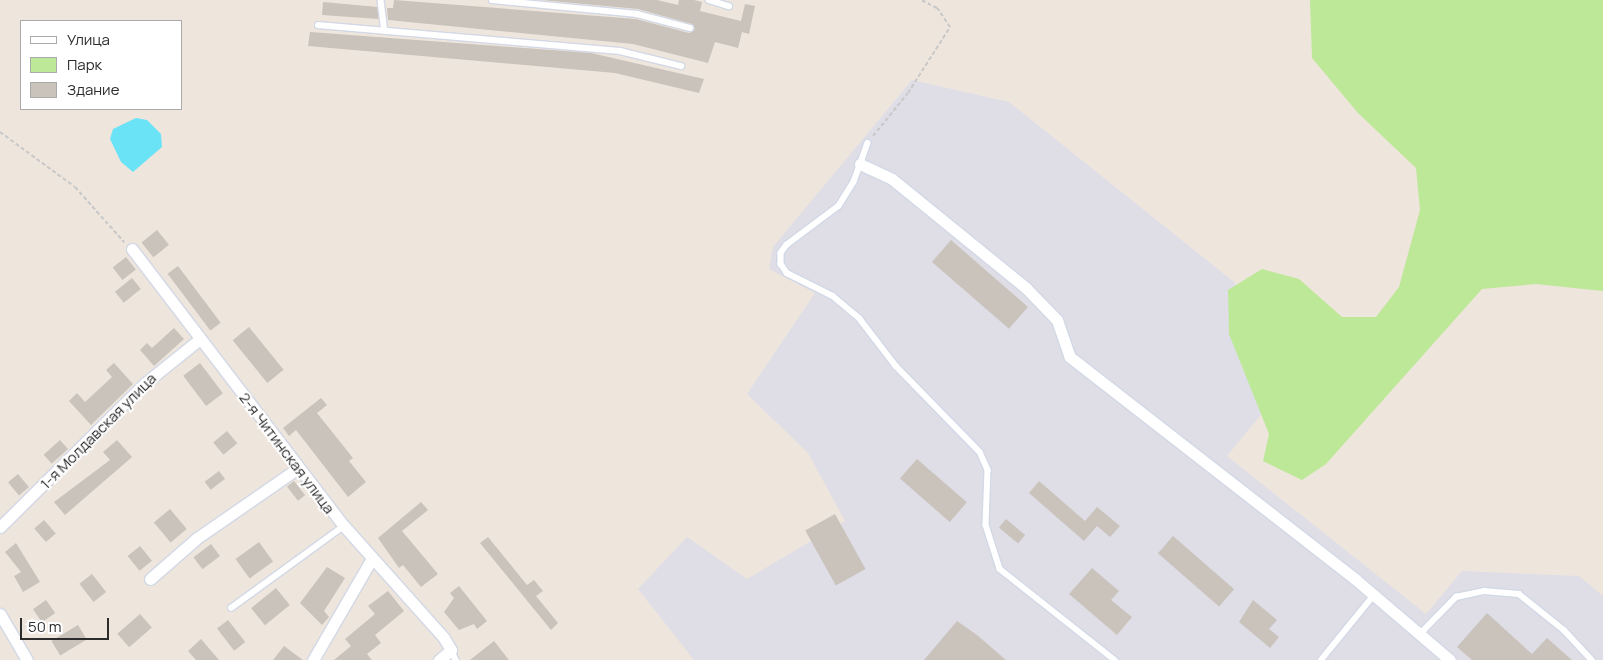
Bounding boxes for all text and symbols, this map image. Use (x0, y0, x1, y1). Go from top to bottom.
legend (20, 20, 182, 110)
text: Улица (67, 29, 110, 50)
text: Парк (67, 54, 102, 75)
text: Здание (67, 79, 119, 100)
street label: 1-я Молдавская улица (36, 369, 160, 493)
street label: 2-я Читинская улица (236, 389, 338, 517)
scale bar (22, 608, 111, 640)
text: 50 m (28, 616, 62, 637)

